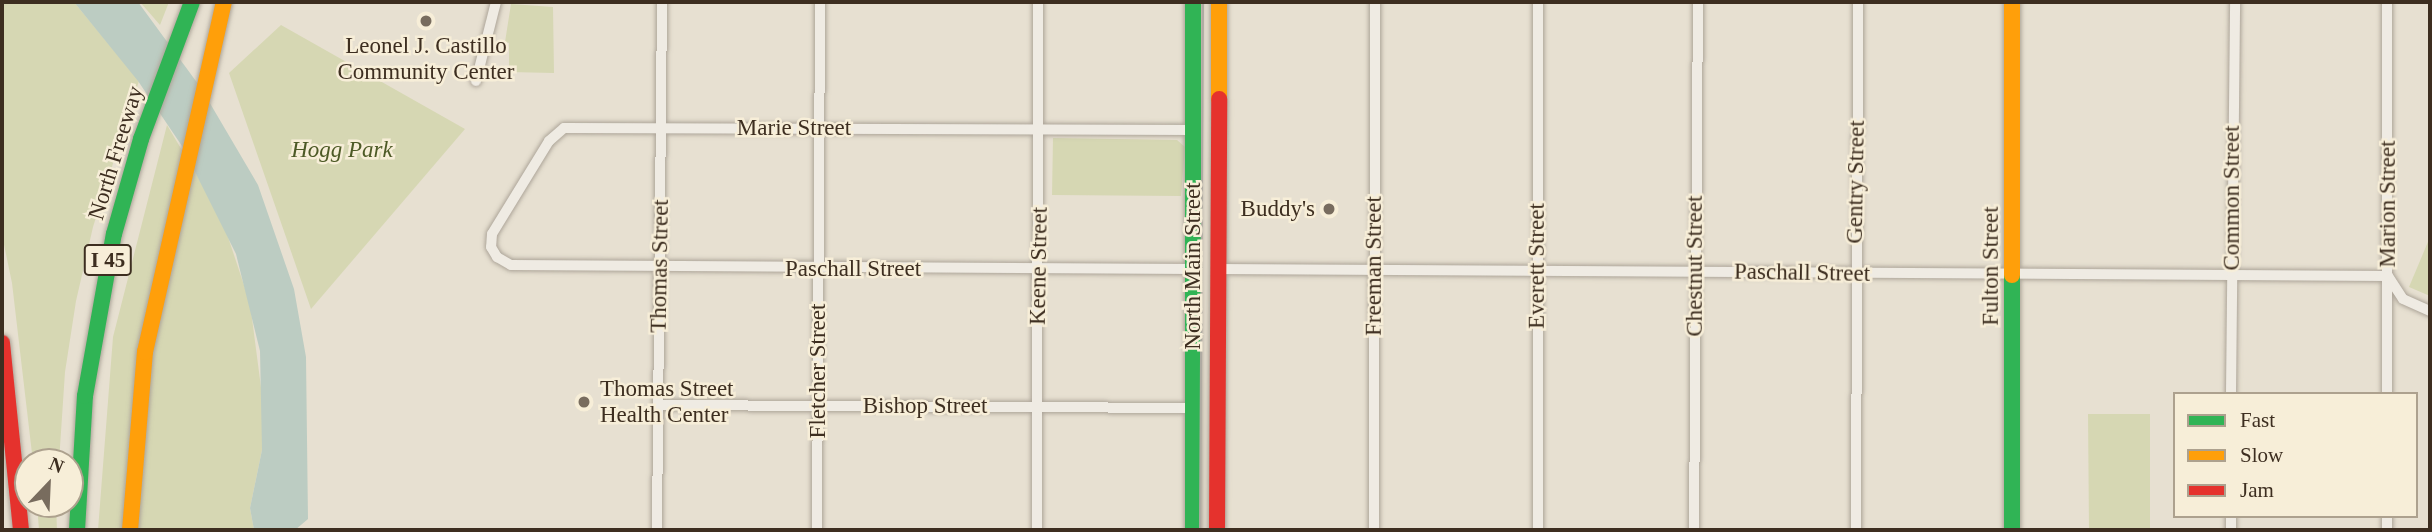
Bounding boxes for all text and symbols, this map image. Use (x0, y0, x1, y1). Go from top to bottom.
marker: Leonel J. Castillo Community Center (418, 13, 434, 29)
place label: Leonel J. Castillo Community Center (338, 32, 514, 86)
street label: North Freeway (83, 83, 149, 223)
street label: Marie Street (737, 114, 851, 142)
street label: Gentry Street (1841, 120, 1871, 244)
street label: Common Street (2218, 125, 2246, 271)
park label: Hogg Park (291, 136, 393, 164)
street label: Marion Street (2374, 140, 2402, 268)
street label: North Main Street (1179, 182, 1207, 350)
place label: Buddy's (1241, 195, 1315, 223)
street label: Chestnut Street (1681, 195, 1709, 337)
street label: Freeman Street (1360, 196, 1388, 336)
street label: Thomas Street (645, 199, 675, 333)
marker: Buddy's (1321, 201, 1337, 217)
street label: Everett Street (1523, 203, 1551, 329)
street label: Fulton Street (1977, 206, 2005, 326)
street label: Keene Street (1024, 207, 1054, 325)
road number: I 45 (84, 243, 132, 278)
street label: Paschall Street (785, 255, 921, 283)
street label: Paschall Street (1734, 258, 1870, 288)
street label: Fletcher Street (804, 304, 832, 438)
place label: Thomas Street Health Center (600, 375, 733, 429)
marker: Thomas Street Health Center (574, 392, 594, 412)
street label: Bishop Street (863, 392, 987, 420)
legend (2173, 392, 2418, 518)
text: Fast (2240, 408, 2275, 432)
text: Slow (2240, 443, 2283, 467)
north arrow (14, 448, 84, 518)
text: N (46, 453, 67, 477)
text: Jam (2240, 478, 2274, 502)

